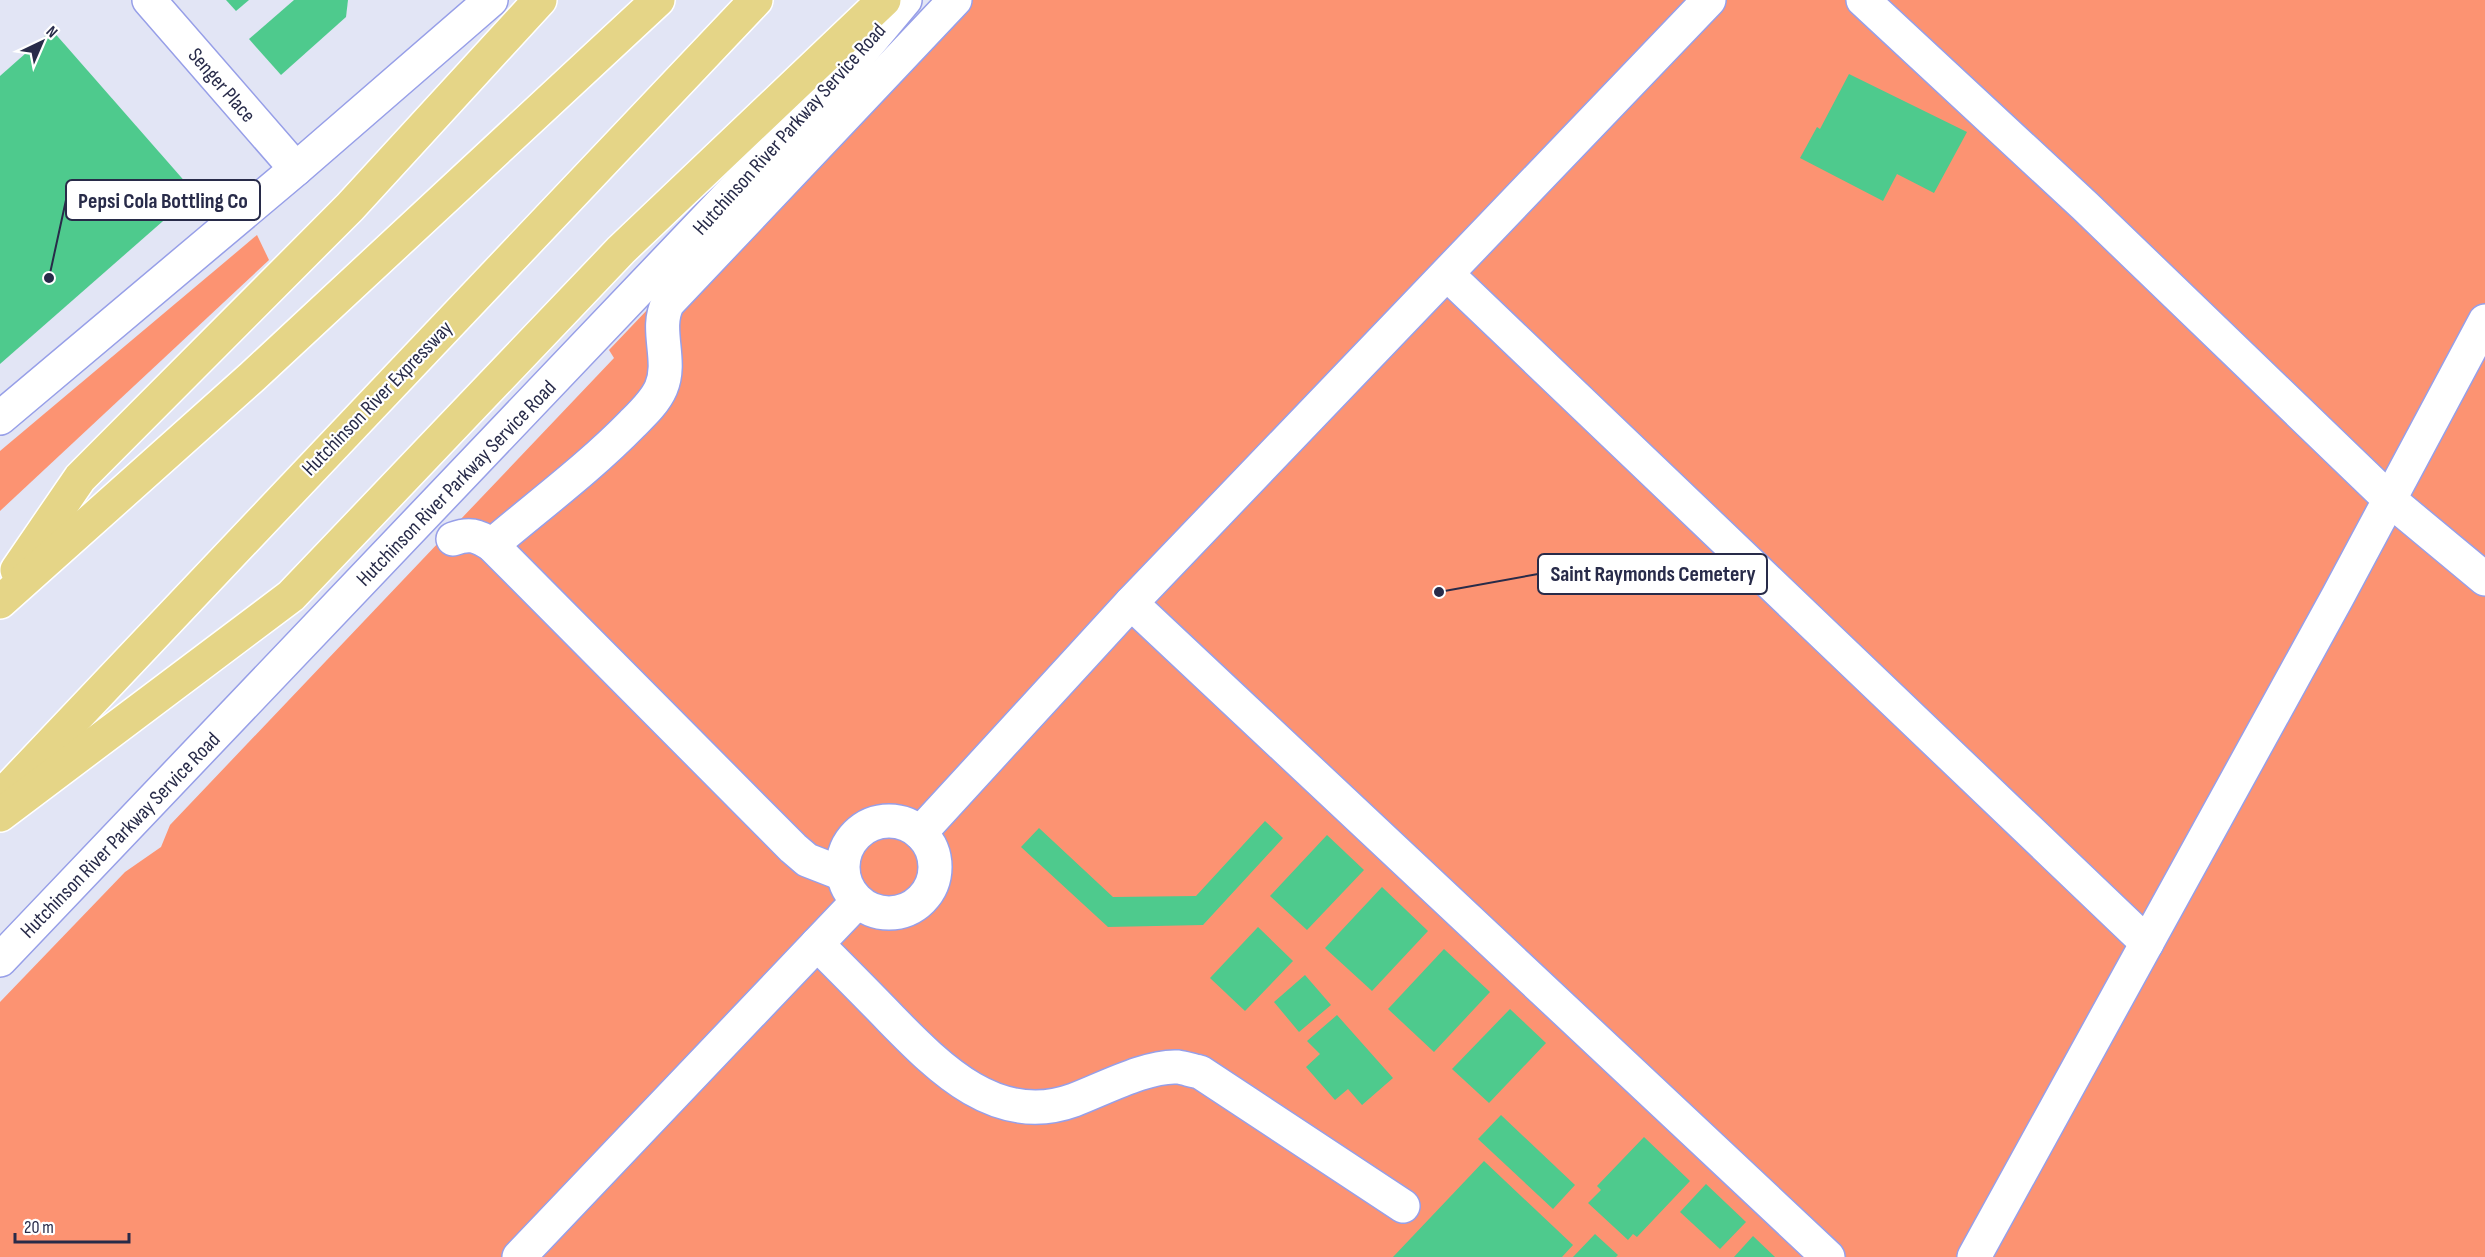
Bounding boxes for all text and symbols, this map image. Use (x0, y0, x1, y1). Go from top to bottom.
north arrow (12, 12, 72, 72)
street label: Hutchinson River Parkway Service Road (688, 18, 891, 240)
text: N (42, 22, 61, 42)
street label: Senger Place (183, 43, 261, 128)
callout: Pepsi Cola Bottling Co (66, 180, 260, 220)
text: Pepsi Cola Bottling Co (78, 188, 248, 215)
street label: Hutchinson River Expressway (297, 316, 458, 481)
street label: Hutchinson River Parkway Service Road (351, 375, 561, 591)
callout: Saint Raymonds Cemetery (1538, 554, 1767, 594)
text: Saint Raymonds Cemetery (1550, 561, 1756, 588)
street label: Hutchinson River Parkway Service Road (15, 727, 225, 943)
scale bar (15, 1206, 129, 1244)
text: 20 m (24, 1217, 54, 1238)

